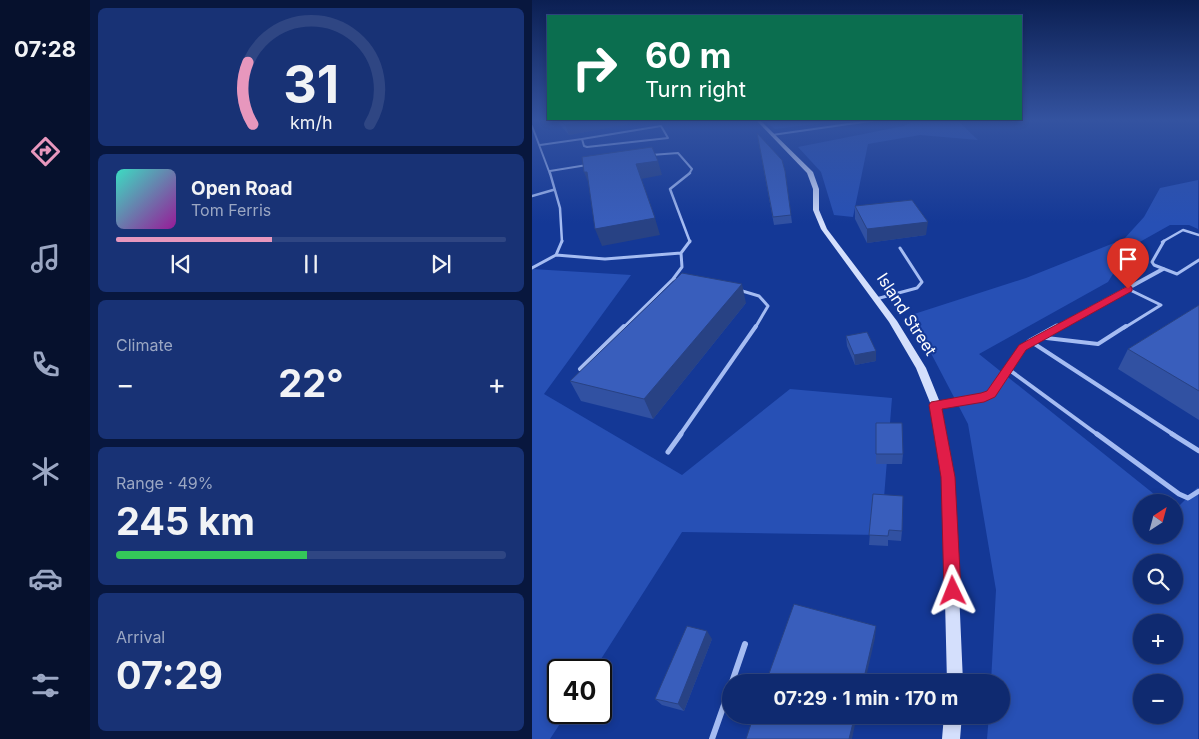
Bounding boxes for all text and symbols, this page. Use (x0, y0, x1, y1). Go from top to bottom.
text: 60 m (645, 34, 732, 76)
icon: right (562, 35, 627, 100)
text: 07:28 (14, 36, 76, 62)
text: 31 (283, 53, 339, 116)
text: Turn right (645, 76, 746, 102)
text: km/h (290, 112, 332, 133)
icon: directions (28, 134, 63, 169)
text: Open Road (191, 177, 292, 200)
text: Tom Ferris (191, 200, 271, 220)
pin (1107, 238, 1149, 289)
icon: music (28, 241, 63, 276)
icon: arrive (1114, 245, 1142, 273)
icon: previous (167, 250, 195, 278)
icon: pause (297, 250, 325, 278)
icon: next (427, 250, 455, 278)
street label: Island Street (873, 269, 941, 359)
text: Climate (116, 335, 173, 355)
icon: phone (28, 347, 63, 382)
text: 22° (278, 360, 344, 406)
text: − (116, 367, 135, 401)
text: + (487, 367, 506, 401)
icon: climate (28, 454, 63, 489)
text: Range · 49% (116, 473, 213, 493)
north arrow (1133, 494, 1183, 544)
map controls (1133, 494, 1183, 724)
text: 245 km (116, 498, 255, 544)
button: search (1133, 554, 1183, 604)
icon: car (28, 561, 63, 596)
position arrow (926, 564, 978, 616)
button: + (1133, 614, 1183, 664)
text: Arrival (116, 627, 165, 647)
text: 07:29 (116, 652, 223, 698)
speed limit sign: 40 (547, 659, 612, 724)
icon: filters (28, 668, 63, 703)
button: − (1133, 674, 1183, 724)
text: 07:29 · 1 min · 170 m (774, 687, 958, 710)

